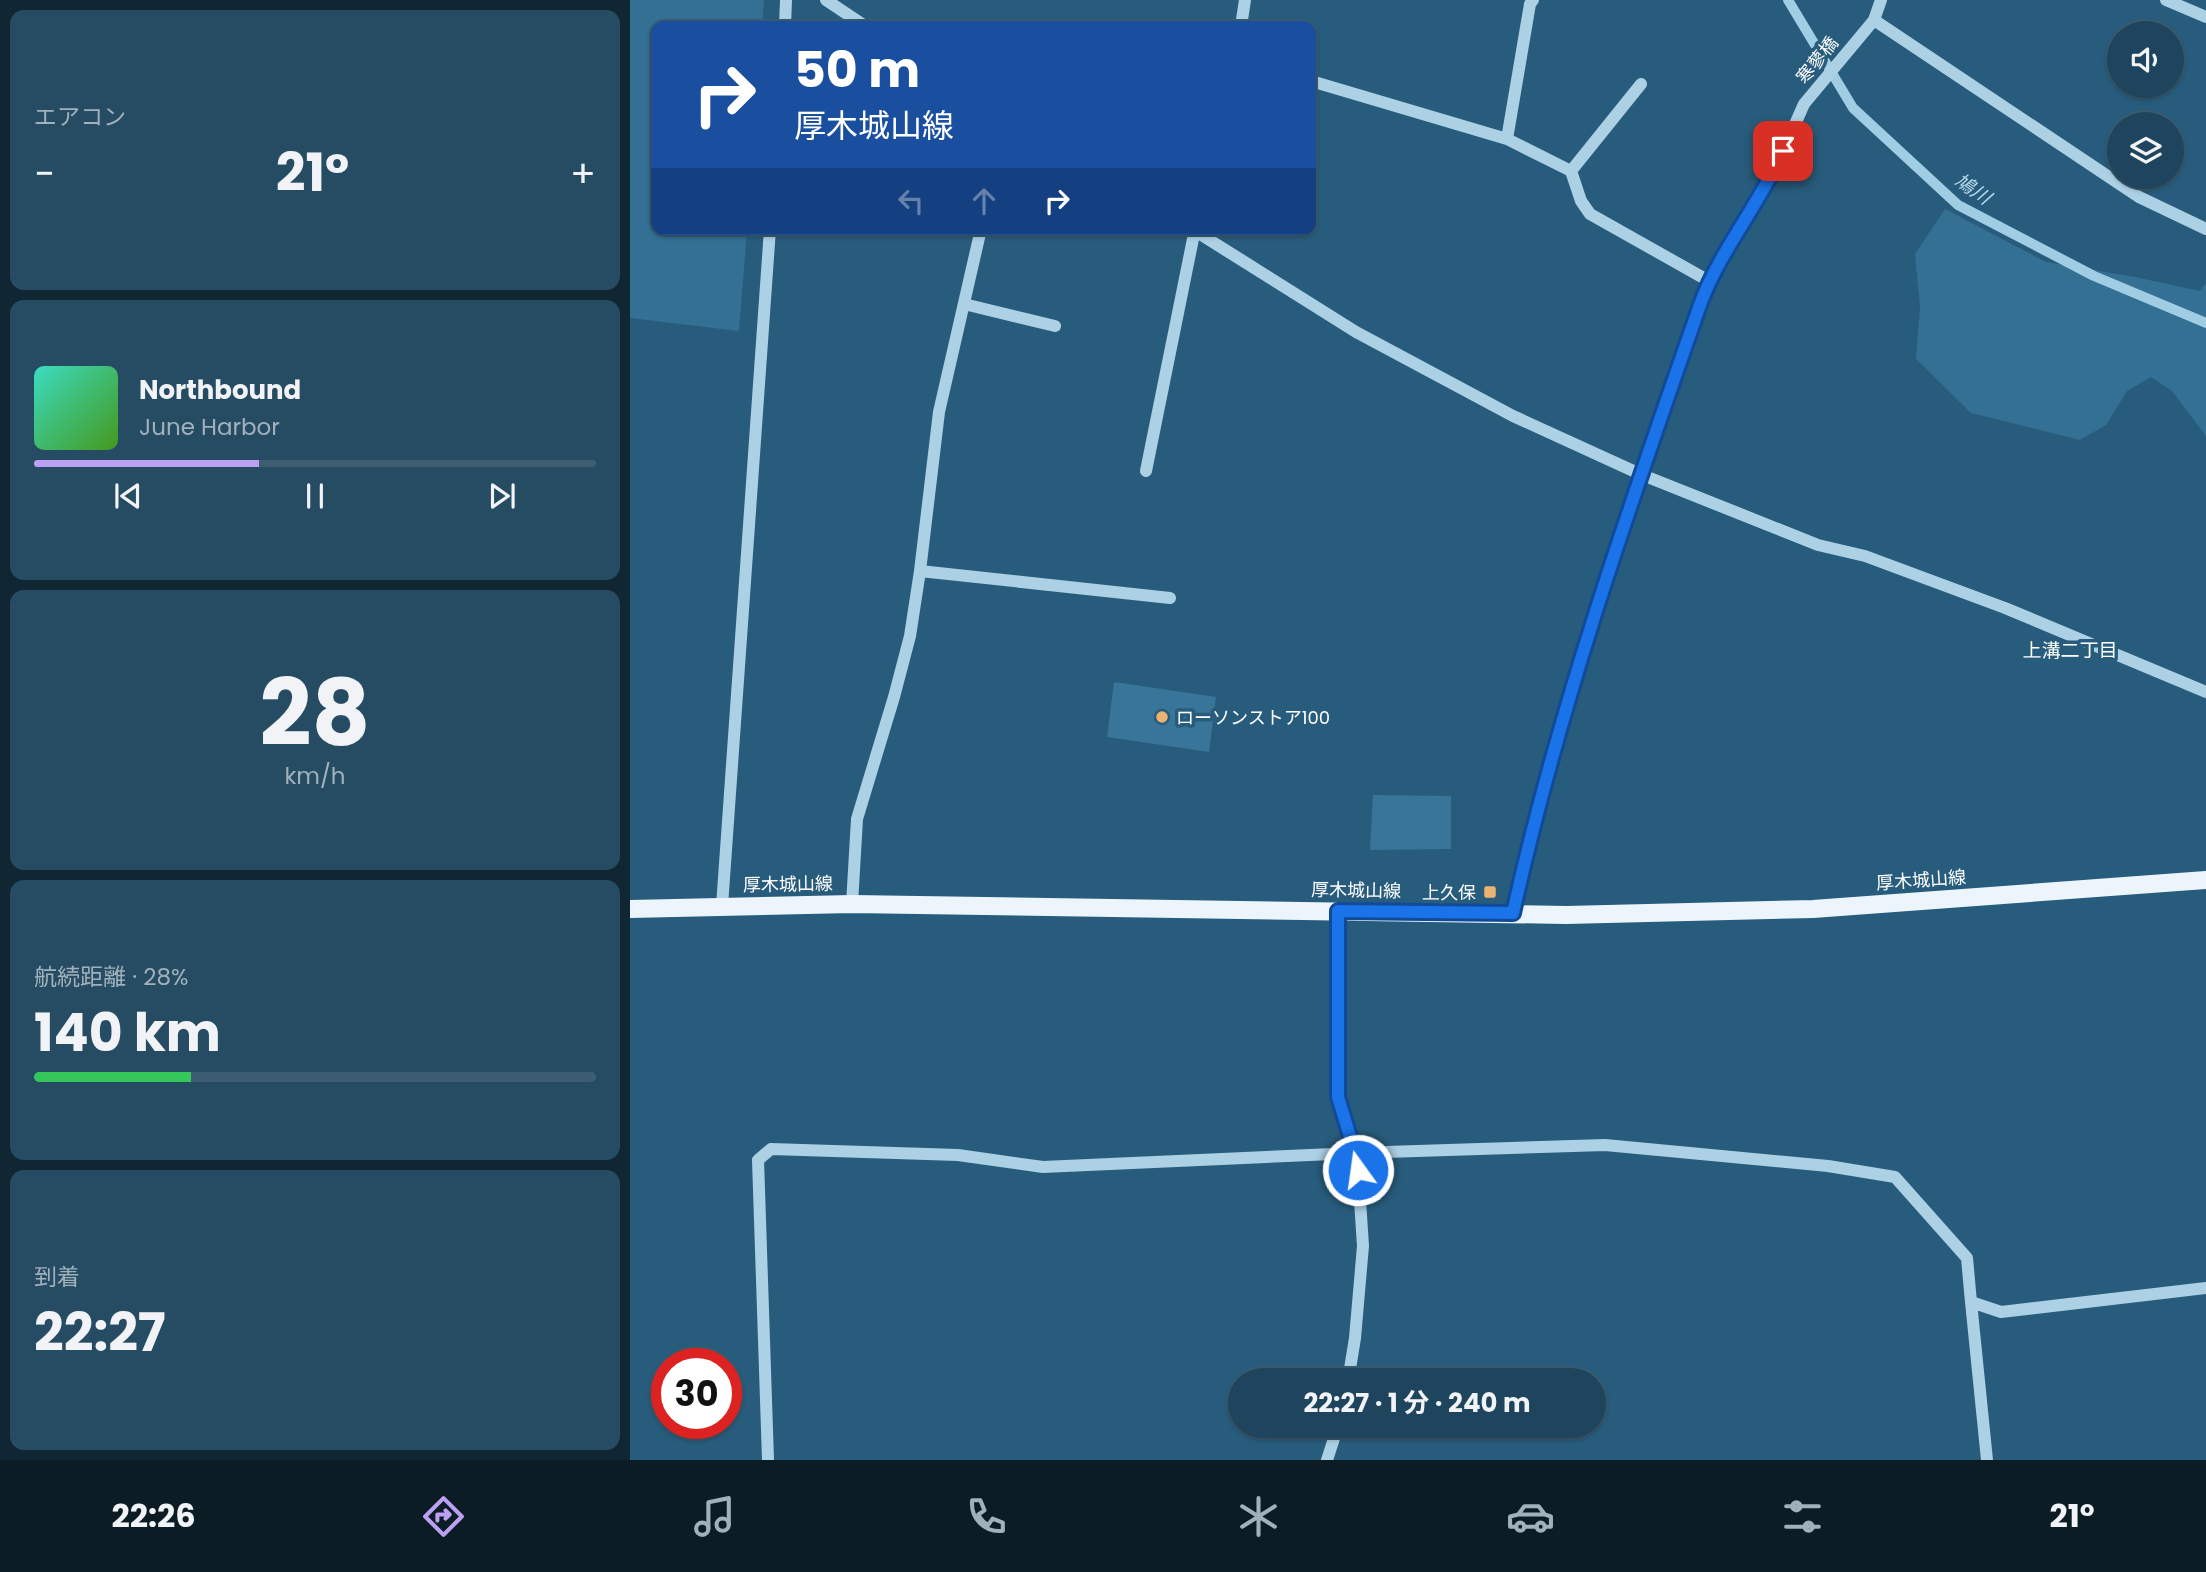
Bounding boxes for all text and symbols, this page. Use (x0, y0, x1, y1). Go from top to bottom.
map controls (2107, 21, 2184, 189)
button: sound (2107, 21, 2184, 98)
street label: 寒蓼橋 (1790, 31, 1844, 89)
text: 50 m (794, 36, 920, 104)
icon: right (679, 49, 770, 140)
text: エアコン (34, 101, 126, 133)
text: 厚木城山線 (794, 103, 954, 148)
button: layers (2107, 112, 2184, 189)
pin (1753, 121, 1813, 181)
icon: arrive (1764, 132, 1802, 170)
text: 21° (276, 136, 349, 209)
text: − (34, 147, 55, 200)
text: + (570, 147, 596, 200)
water label: 鳩川 (1950, 167, 1998, 212)
icon: left (892, 182, 930, 220)
icon: ahead (965, 182, 1003, 220)
icon: right (1038, 182, 1076, 220)
text: Northbound (139, 372, 301, 408)
text: June Harbor (139, 411, 280, 443)
icon: previous (109, 477, 147, 515)
icon: pause (296, 477, 334, 515)
icon: next (483, 477, 521, 515)
district label: 上溝二丁目 (2022, 637, 2118, 664)
text: 28 (260, 649, 370, 777)
place label: ローソンストア100 (1176, 705, 1330, 730)
marker: ローソンストア100 (1154, 709, 1170, 725)
text: km/h (284, 760, 346, 792)
street label: 厚木城山線 (1875, 864, 1967, 896)
street label: 厚木城山線 (743, 871, 833, 897)
street label: 厚木城山線 (1311, 877, 1401, 903)
place label: 上久保 (1422, 880, 1476, 905)
marker: 上久保 (1482, 884, 1498, 900)
text: 航続距離 · 28% (34, 961, 188, 993)
text: 140 km (34, 996, 221, 1069)
position arrow (1321, 1133, 1395, 1207)
text: 到着 (34, 1261, 80, 1293)
text: 22:27 (34, 1296, 166, 1369)
speed limit sign: 30 (651, 1348, 742, 1439)
text: 22:27 · 1 分 · 240 m (1303, 1385, 1531, 1421)
icon: directions (419, 1492, 468, 1541)
icon: music (690, 1492, 739, 1541)
icon: phone (962, 1492, 1011, 1541)
icon: climate (1234, 1492, 1283, 1541)
icon: car (1506, 1492, 1555, 1541)
icon: filters (1778, 1492, 1827, 1541)
text: 22:26 (111, 1493, 196, 1538)
text: 21° (2049, 1493, 2095, 1538)

